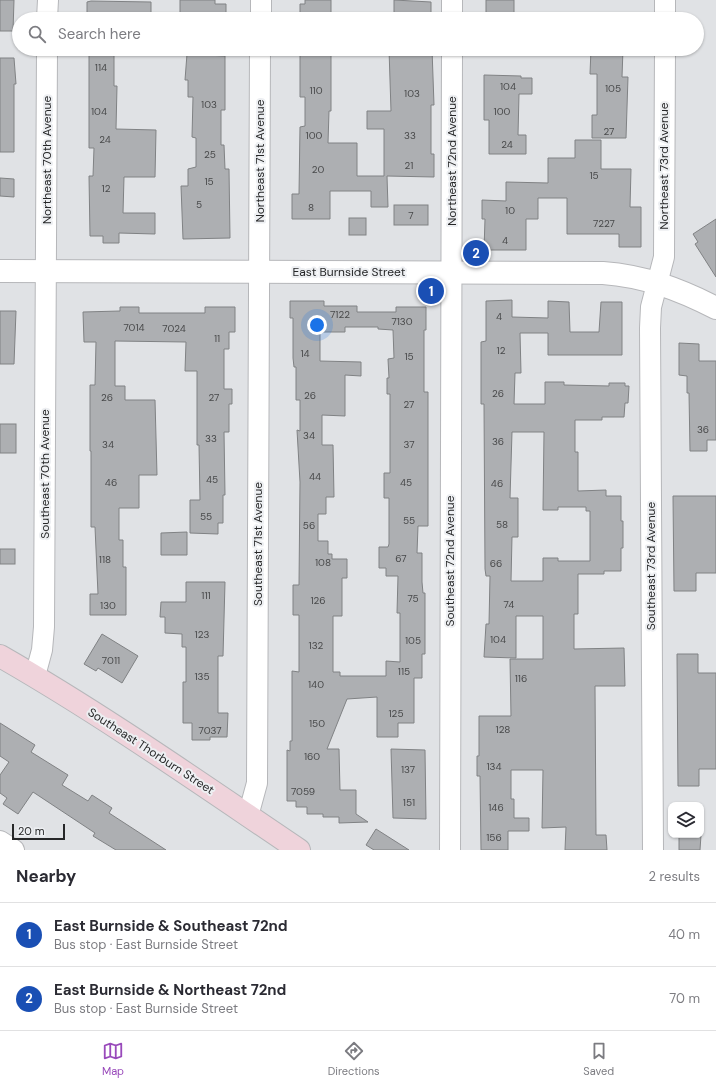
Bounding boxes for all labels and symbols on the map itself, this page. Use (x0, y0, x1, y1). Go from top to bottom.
house number: 114 (95, 61, 107, 74)
house number: 104 (500, 80, 516, 93)
house number: 105 (605, 82, 621, 95)
house number: 110 (309, 84, 323, 97)
house number: 103 (404, 87, 420, 100)
street label: Northeast 70th Avenue (39, 96, 55, 224)
street label: Northeast 72nd Avenue (444, 96, 460, 226)
house number: 103 (201, 98, 217, 111)
street label: Northeast 71st Avenue (252, 99, 268, 223)
street label: Northeast 73rd Avenue (656, 102, 672, 230)
house number: 104 (91, 105, 107, 118)
house number: 100 (494, 105, 511, 118)
house number: 27 (604, 125, 614, 138)
house number: 100 (306, 129, 323, 142)
house number: 33 (404, 129, 416, 142)
house number: 24 (99, 133, 111, 146)
house number: 24 (501, 138, 513, 151)
house number: 25 (204, 148, 216, 161)
house number: 21 (405, 159, 413, 172)
house number: 20 (312, 163, 324, 176)
house number: 15 (589, 169, 599, 182)
house number: 15 (204, 175, 214, 188)
house number: 12 (102, 182, 111, 195)
house number: 5 (196, 198, 202, 211)
house number: 8 (308, 201, 314, 214)
house number: 10 (505, 204, 515, 217)
house number: 7 (408, 209, 414, 222)
house number: 7227 (593, 217, 615, 230)
house number: 4 (502, 234, 508, 247)
pin: 2 (463, 238, 489, 268)
street label: East Burnside Street (293, 264, 406, 280)
pin: 1 (418, 276, 444, 306)
house number: 7122 (330, 308, 350, 321)
house number: 4 (496, 310, 502, 323)
your location (307, 315, 327, 335)
house number: 7130 (391, 315, 413, 328)
house number: 7014 (123, 321, 145, 334)
house number: 7024 (162, 322, 186, 335)
house number: 11 (214, 332, 220, 345)
house number: 12 (497, 344, 506, 357)
house number: 14 (300, 347, 310, 360)
house number: 15 (404, 350, 414, 363)
house number: 26 (492, 387, 504, 400)
house number: 26 (304, 389, 316, 402)
house number: 26 (101, 391, 113, 404)
house number: 27 (209, 391, 219, 404)
house number: 27 (404, 398, 414, 411)
street label: Southeast 70th Avenue (37, 409, 53, 539)
house number: 36 (697, 423, 709, 436)
house number: 34 (303, 429, 315, 442)
house number: 33 (205, 432, 217, 445)
house number: 36 (492, 435, 504, 448)
house number: 34 (102, 438, 114, 451)
house number: 37 (403, 438, 415, 451)
house number: 44 (309, 470, 321, 483)
house number: 45 (206, 473, 218, 486)
house number: 46 (105, 476, 117, 489)
house number: 45 (400, 476, 412, 489)
house number: 46 (491, 477, 503, 490)
street label: Southeast 71st Avenue (250, 482, 266, 606)
street label: Southeast 72nd Avenue (442, 495, 458, 626)
street label: Southeast 73rd Avenue (643, 502, 659, 630)
house number: 55 (200, 510, 212, 523)
house number: 55 (403, 514, 415, 527)
house number: 58 (496, 518, 508, 531)
house number: 56 (303, 519, 315, 532)
house number: 67 (395, 552, 407, 565)
house number: 118 (99, 553, 111, 566)
house number: 108 (315, 556, 331, 569)
house number: 66 (490, 557, 502, 570)
house number: 111 (201, 589, 211, 602)
house number: 75 (407, 592, 419, 605)
house number: 126 (310, 594, 326, 607)
house number: 74 (504, 598, 514, 611)
house number: 130 (100, 599, 116, 612)
house number: 123 (195, 628, 209, 641)
house number: 104 (490, 633, 506, 646)
house number: 105 (405, 634, 421, 647)
house number: 132 (309, 639, 324, 652)
house number: 7011 (102, 654, 120, 667)
house number: 115 (398, 665, 410, 678)
house number: 135 (194, 670, 210, 683)
house number: 116 (515, 672, 527, 685)
house number: 140 (308, 678, 324, 691)
street label: Southeast Thorburn Street (85, 704, 218, 798)
house number: 125 (389, 707, 403, 720)
house number: 150 (309, 717, 325, 730)
house number: 128 (496, 723, 510, 736)
house number: 7037 (198, 724, 222, 737)
house number: 160 (304, 750, 320, 763)
house number: 134 (486, 760, 502, 773)
house number: 137 (401, 763, 415, 776)
house number: 7059 (291, 785, 315, 798)
house number: 151 (403, 796, 415, 809)
house number: 146 (488, 801, 504, 814)
scale bar (12, 822, 65, 841)
house number: 156 (486, 831, 502, 844)

